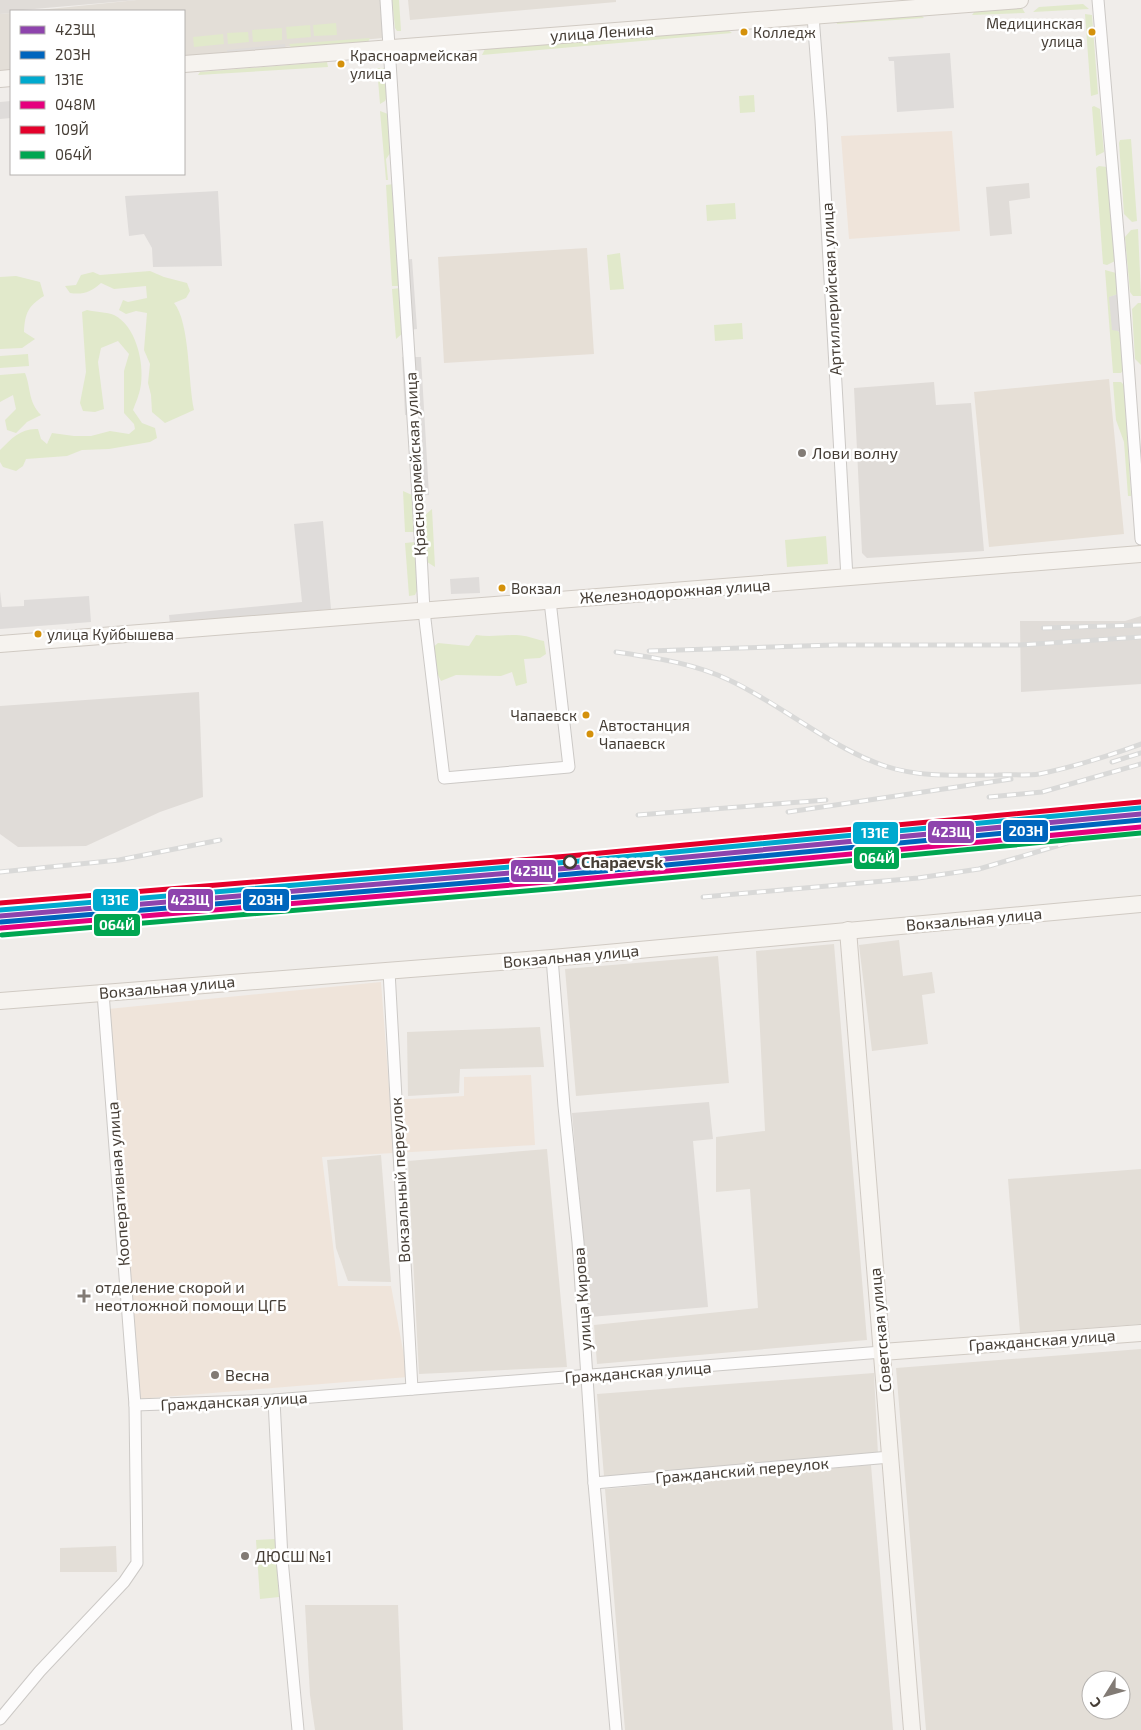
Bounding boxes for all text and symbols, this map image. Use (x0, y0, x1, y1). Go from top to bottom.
legend (10, 10, 185, 175)
place label: Медицинская улица (986, 14, 1083, 51)
street label: улица Ленина (549, 18, 655, 46)
text: 423Щ (55, 20, 95, 38)
place label: Колледж (753, 23, 816, 41)
marker: Колледж (739, 27, 749, 37)
marker: Медицинская улица (1087, 27, 1097, 37)
text: 203Н (55, 45, 91, 63)
place label: Красноармейская улица (350, 46, 478, 83)
marker: Красноармейская улица (336, 59, 346, 69)
text: 131Е (55, 70, 84, 88)
text: 048М (55, 95, 96, 113)
text: 109Й (55, 120, 89, 138)
text: 064Й (55, 145, 92, 163)
street label: Артиллерийская улица (816, 202, 846, 376)
street label: Красноармейская улица (400, 371, 430, 557)
place label: Лови волну (812, 443, 899, 463)
marker: Лови волну (796, 447, 808, 459)
street label: Железнодорожная улица (579, 574, 771, 608)
place label: Вокзал (511, 579, 561, 597)
marker: Вокзал (497, 583, 507, 593)
place label: улица Куйбышева (47, 625, 174, 644)
marker: улица Куйбышева (33, 629, 43, 639)
place label: Чапаевск (511, 706, 577, 724)
marker: Чапаевск (581, 710, 591, 720)
place label: Автостанция Чапаевск (599, 716, 690, 752)
marker: Автостанция Чапаевск (585, 729, 595, 739)
line badge: 203Н (1002, 819, 1049, 843)
line badge: 423Щ (927, 820, 975, 844)
line badge: 131Е (852, 821, 899, 845)
text: 203Н (1009, 822, 1043, 839)
text: 423Щ (932, 823, 971, 840)
text: 131Е (861, 824, 889, 841)
line badge: 064Й (853, 846, 900, 870)
text: 064Й (859, 849, 895, 866)
place label: Chapaevsk (581, 852, 663, 871)
marker: Chapaevsk (563, 855, 577, 869)
line badge: 423Щ (510, 859, 557, 883)
text: 423Щ (514, 862, 553, 879)
line badge: 131Е (92, 888, 139, 912)
line badge: 423Щ (167, 888, 214, 912)
line badge: 203Н (242, 888, 290, 912)
text: 131Е (101, 891, 129, 908)
text: 423Щ (171, 891, 210, 908)
text: 203Н (249, 891, 283, 908)
street label: Вокзальная улица (905, 903, 1043, 935)
line badge: 064Й (93, 913, 141, 937)
text: 064Й (99, 916, 135, 933)
street label: Вокзальная улица (502, 940, 640, 972)
street label: Вокзальная улица (98, 971, 236, 1003)
street label: Вокзальный переулок (386, 1096, 414, 1263)
street label: Кооперативная улица (102, 1101, 134, 1267)
street label: улица Кирова (568, 1247, 596, 1351)
street label: Советская улица (865, 1267, 895, 1393)
place label: отделение скорой и неотложной помощи ЦГБ (95, 1277, 287, 1314)
marker: отделение скорой и неотложной помощи ЦГБ (77, 1289, 91, 1303)
street label: Гражданская улица (968, 1325, 1116, 1355)
street label: Гражданская улица (564, 1357, 712, 1387)
place label: Весна (225, 1365, 270, 1384)
marker: Весна (209, 1369, 221, 1381)
street label: Гражданская улица (160, 1387, 308, 1415)
street label: Гражданский переулок (654, 1452, 830, 1488)
place label: ДЮСШ №1 (255, 1546, 332, 1565)
marker: ДЮСШ №1 (239, 1550, 251, 1562)
north arrow (1081, 1670, 1131, 1720)
text: С (1086, 1695, 1104, 1712)

